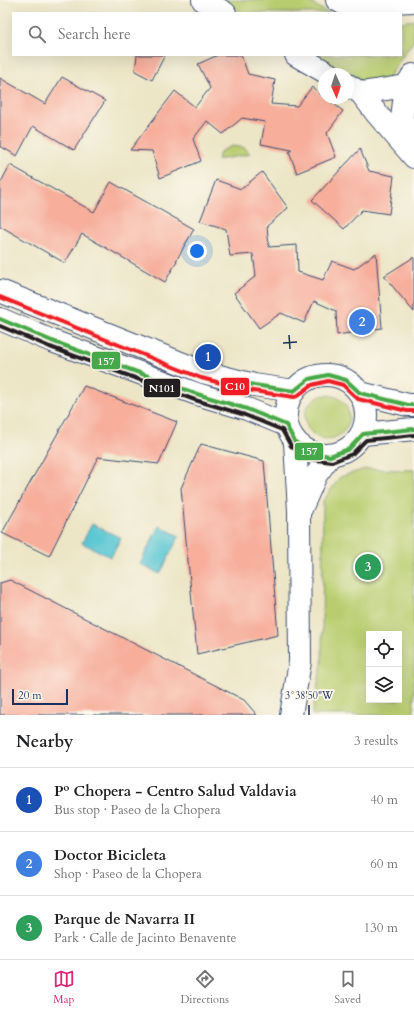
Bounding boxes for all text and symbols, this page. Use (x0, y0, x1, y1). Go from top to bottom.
search box (12, 12, 402, 56)
icon: search (26, 23, 48, 45)
text: Search here (58, 24, 131, 44)
north arrow (318, 68, 354, 104)
your location (187, 241, 207, 261)
pin: 2 (349, 307, 375, 337)
pin: 1 (195, 342, 221, 372)
line badge: 157 (91, 351, 121, 370)
text: 157 (98, 354, 115, 369)
line badge: C10 (220, 377, 250, 396)
line badge: N101 (143, 378, 181, 398)
text: C10 (225, 379, 245, 394)
text: N101 (149, 381, 175, 396)
line badge: 157 (294, 442, 324, 461)
text: 157 (301, 444, 318, 459)
pin: 3 (355, 552, 381, 582)
map controls (366, 631, 402, 703)
button: locate (366, 631, 402, 667)
button: layers (366, 667, 402, 703)
scale bar (12, 687, 68, 706)
text: 20 m (18, 688, 42, 703)
text: 3°38'50"W (285, 689, 334, 703)
text: Nearby (16, 730, 73, 753)
text: 3 results (354, 732, 398, 750)
text: Pº Chopera - Centro Salud Valdavia (54, 781, 297, 801)
text: 1 (26, 791, 32, 809)
text: 40 m (370, 791, 398, 809)
text: Bus stop · Paseo de la Chopera (54, 801, 221, 819)
text: Doctor Bicicleta (54, 845, 166, 865)
text: 2 (26, 855, 32, 873)
text: 60 m (370, 855, 398, 873)
text: Shop · Paseo de la Chopera (54, 865, 202, 883)
text: Parque de Navarra II (54, 909, 195, 929)
text: 3 (26, 919, 32, 937)
text: 130 m (364, 919, 398, 937)
text: Park · Calle de Jacinto Benavente (54, 929, 236, 947)
tab: Map (53, 968, 75, 1007)
tab: Directions (180, 968, 229, 1007)
tab: Saved (335, 968, 361, 1007)

